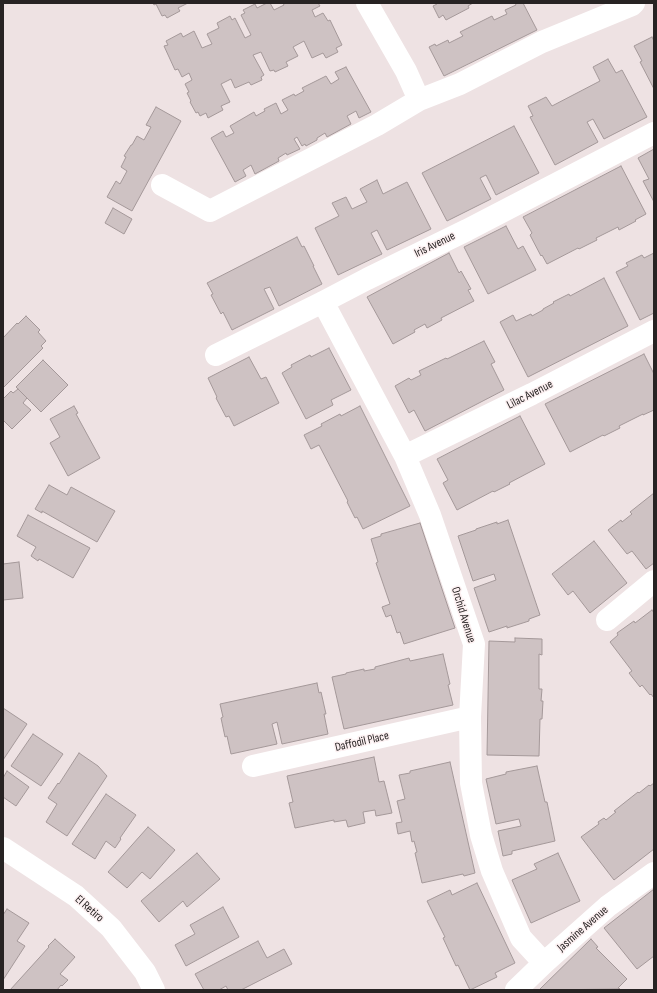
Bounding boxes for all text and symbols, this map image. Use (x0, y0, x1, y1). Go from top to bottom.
street label: Iris Avenue (412, 229, 458, 261)
street label: Lilac Avenue (505, 377, 555, 413)
street label: Orchid Avenue (448, 585, 478, 645)
street label: Daffodil Place (334, 729, 390, 755)
street label: El Retiro (72, 893, 106, 925)
street label: Jasmine Avenue (555, 903, 611, 955)

